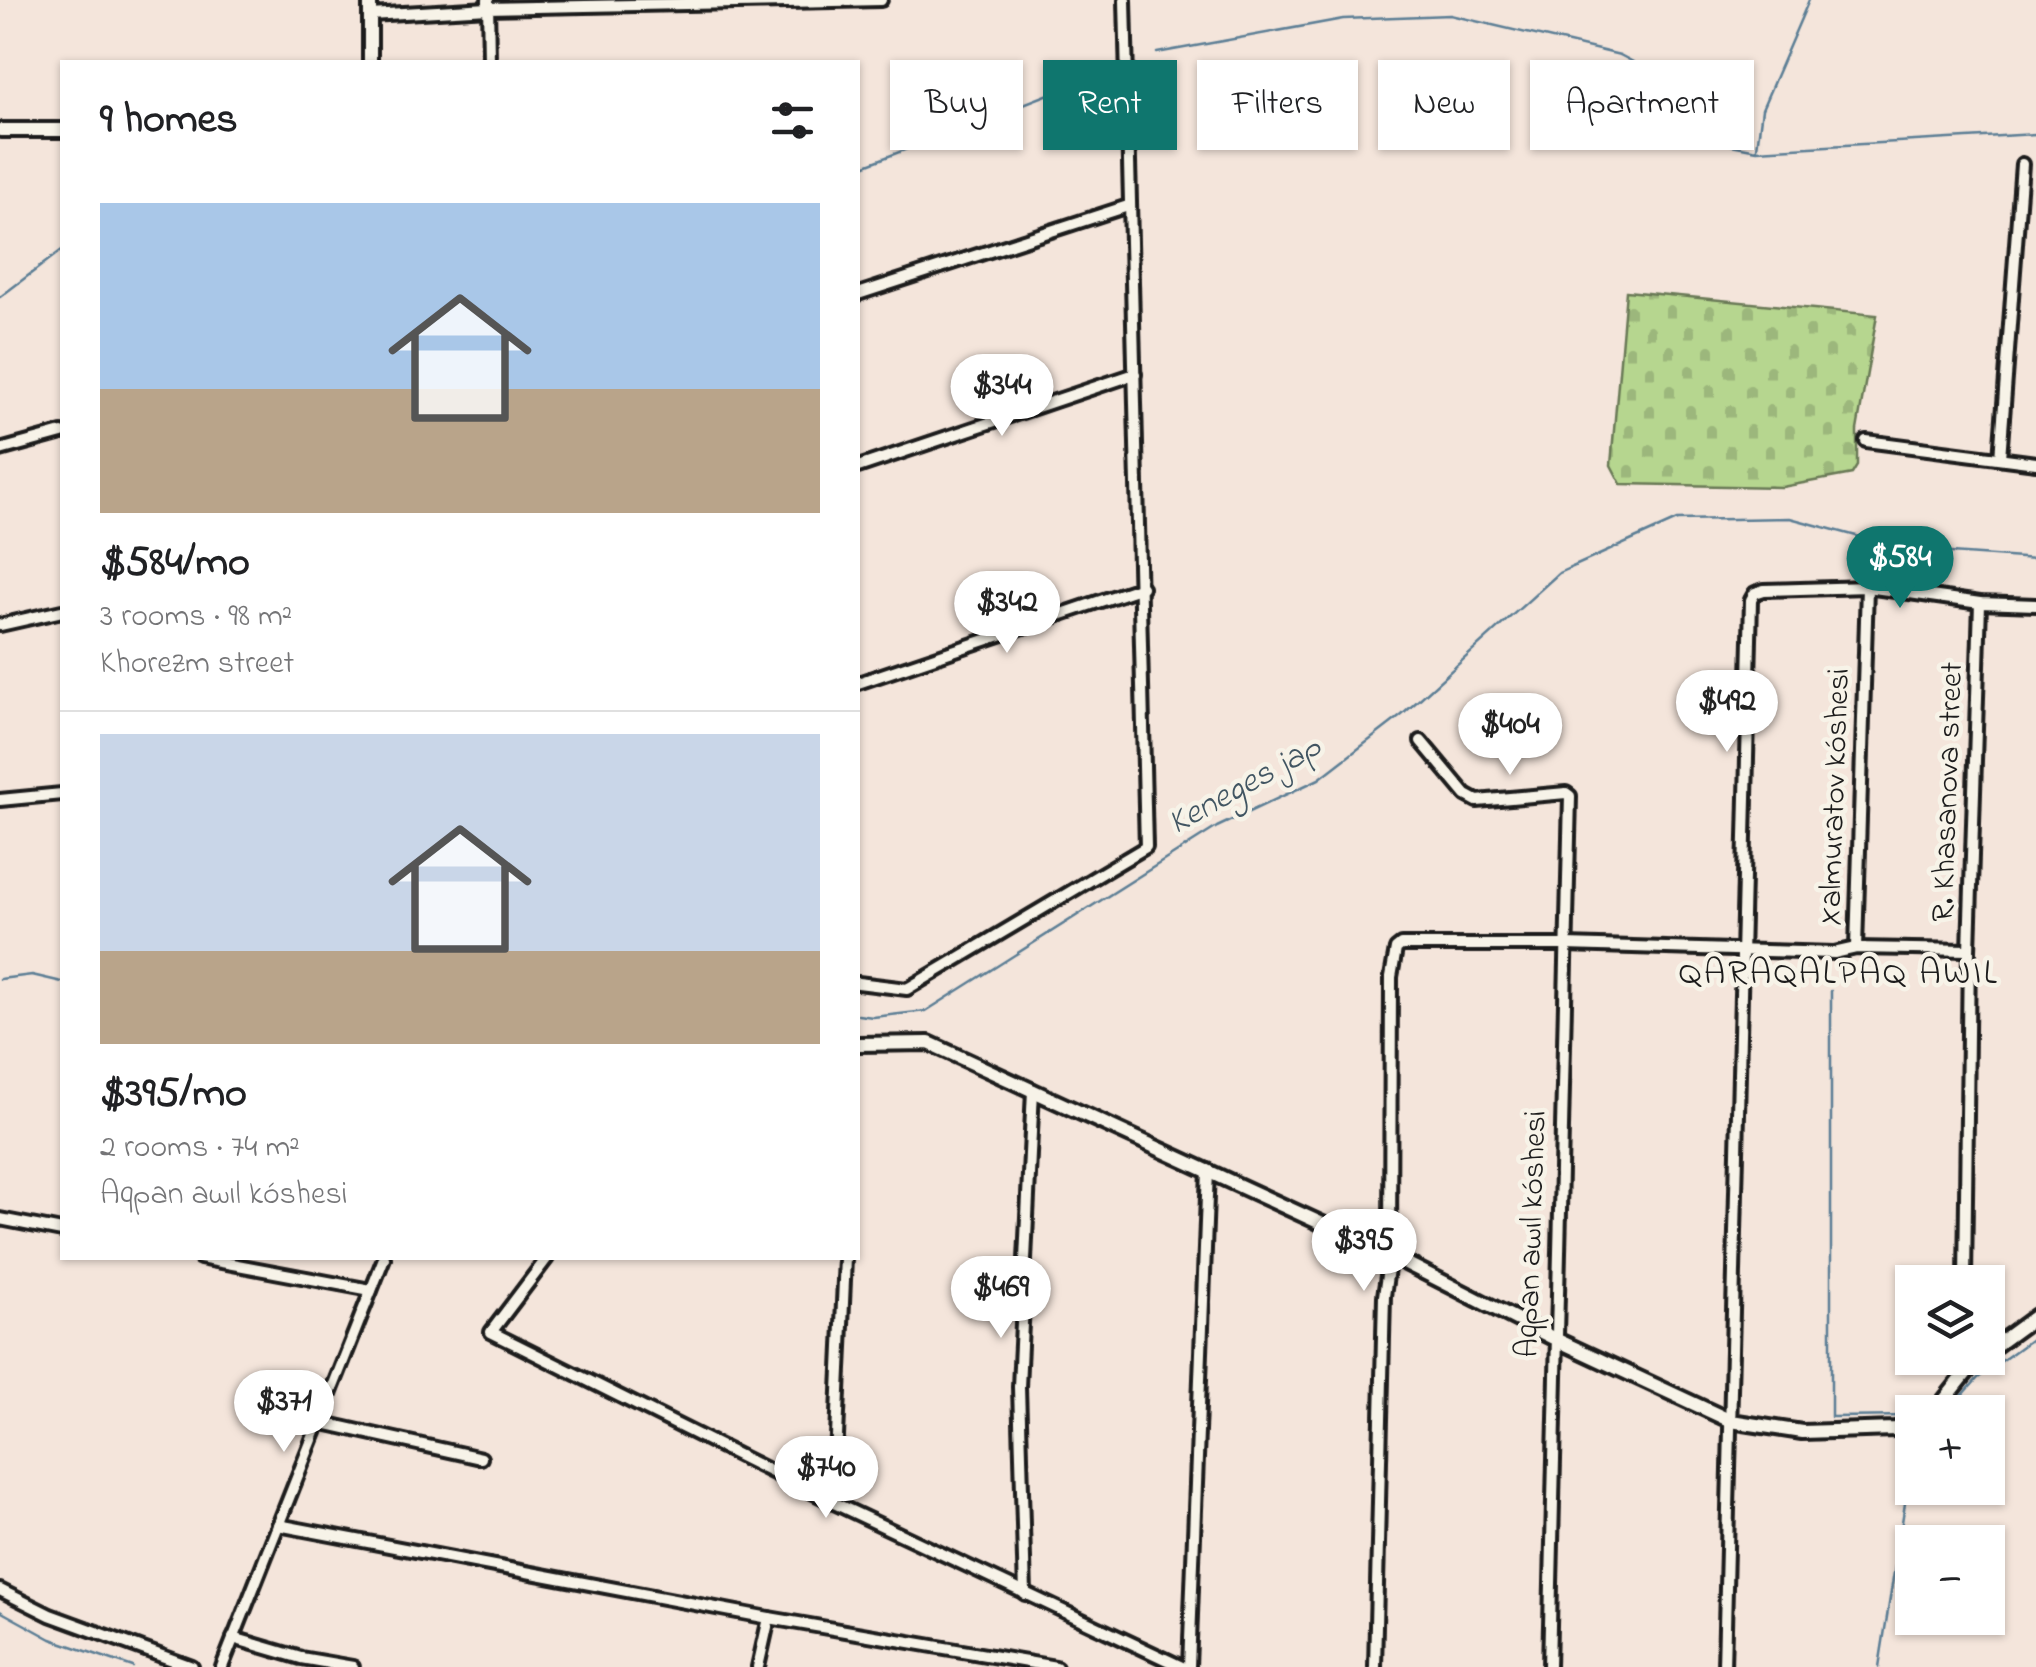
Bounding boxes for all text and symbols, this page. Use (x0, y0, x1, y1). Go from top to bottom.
chip: Buy (890, 60, 1023, 150)
chip: Rent (1043, 60, 1177, 150)
chip: Filters (1197, 60, 1358, 150)
chip: New (1378, 60, 1510, 150)
chip: Apartment (1530, 60, 1754, 150)
text: 9 homes (100, 90, 238, 151)
icon: filters (765, 93, 820, 148)
icon: home (370, 268, 550, 448)
pin: $344 (943, 354, 1061, 439)
text: $344 (973, 363, 1031, 410)
pin: $584 (1841, 526, 1959, 611)
text: $584/mo (100, 533, 250, 594)
text: $584 (1869, 535, 1931, 582)
pin: $342 (948, 571, 1066, 656)
text: $342 (976, 580, 1038, 627)
text: 3 rooms · 98 m² (100, 594, 292, 641)
text: Khorezm street (100, 641, 294, 688)
street label: R. Khasanova street (1921, 661, 1977, 923)
street label: Xalmuratov kóshesi (1808, 667, 1864, 927)
pin: $492 (1668, 670, 1786, 755)
text: $492 (1698, 679, 1756, 726)
pin: $404 (1451, 693, 1569, 778)
text: $404 (1480, 702, 1540, 749)
water label: Keneges jap (1159, 722, 1332, 850)
icon: home (370, 799, 550, 979)
district label: QARAQALPAQ AWIL (1679, 949, 1999, 1000)
text: $395/mo (100, 1064, 247, 1125)
street label: Aqpan awıl kóshesi (1505, 1110, 1561, 1358)
text: 2 rooms · 74 m² (100, 1125, 300, 1172)
text: Aqpan awıl kóshesi (100, 1172, 347, 1219)
pin: $395 (1305, 1209, 1423, 1294)
text: $395 (1334, 1218, 1394, 1265)
pin: $469 (942, 1256, 1060, 1341)
text: $469 (973, 1265, 1029, 1312)
map controls (1895, 1265, 2005, 1635)
button: layers (1895, 1265, 2005, 1375)
pin: $371 (225, 1370, 343, 1455)
text: $371 (256, 1379, 312, 1426)
button: + (1895, 1395, 2005, 1505)
pin: $740 (767, 1436, 885, 1521)
text: $740 (796, 1445, 856, 1492)
button: − (1895, 1525, 2005, 1635)

